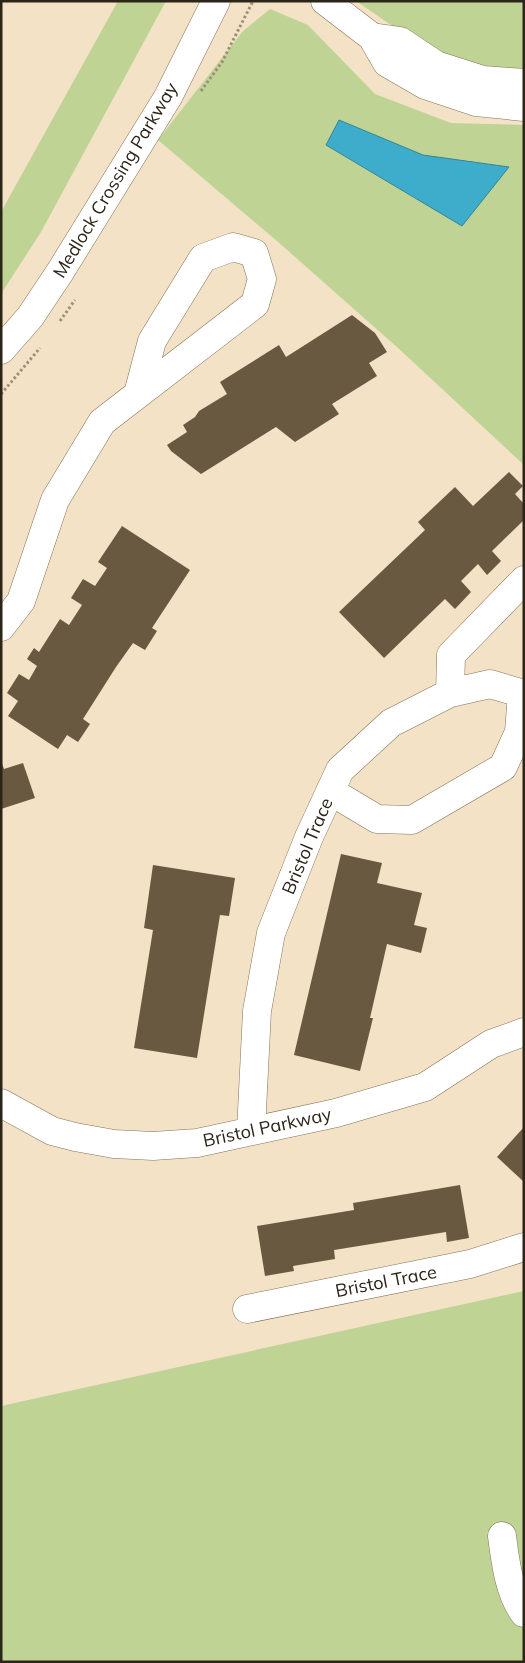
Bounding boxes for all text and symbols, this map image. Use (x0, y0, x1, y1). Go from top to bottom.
street label: Medlock Crossing Parkway (47, 78, 183, 282)
street label: Bristol Trace (276, 794, 338, 898)
street label: Bristol Parkway (201, 1102, 334, 1152)
street label: Bristol Trace (333, 1260, 439, 1302)

